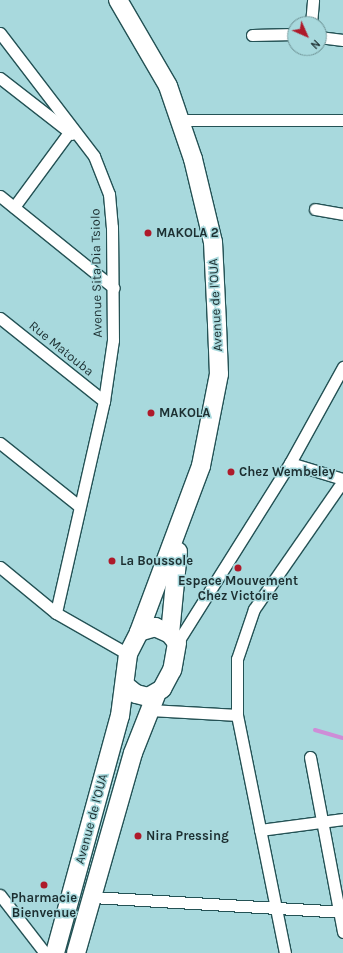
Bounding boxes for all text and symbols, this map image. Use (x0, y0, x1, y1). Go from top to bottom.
north arrow (287, 16, 327, 56)
text: N (308, 37, 323, 52)
street label: Avenue Sita Dia Tsiolo (88, 208, 106, 338)
place label: MAKOLA 2 (156, 225, 219, 241)
marker: MAKOLA 2 (143, 228, 153, 238)
street label: Avenue de l'OUA (206, 258, 226, 352)
street label: Rue Matouba (26, 318, 96, 380)
place label: MAKOLA (159, 405, 210, 421)
marker: MAKOLA (146, 408, 156, 418)
place label: Chez Wembeley (239, 464, 335, 480)
marker: Chez Wembeley (226, 467, 236, 477)
place label: La Boussole (120, 553, 193, 569)
marker: La Boussole (107, 556, 117, 566)
marker: Espace Mouvement Chez Victoire (233, 563, 243, 573)
place label: Espace Mouvement Chez Victoire (178, 574, 298, 605)
street label: Avenue de l'OUA (72, 772, 112, 866)
place label: Nira Pressing (146, 828, 229, 844)
marker: Nira Pressing (133, 831, 143, 841)
marker: Pharmacie Bienvenue (39, 880, 49, 890)
place label: Pharmacie Bienvenue (11, 891, 77, 922)

